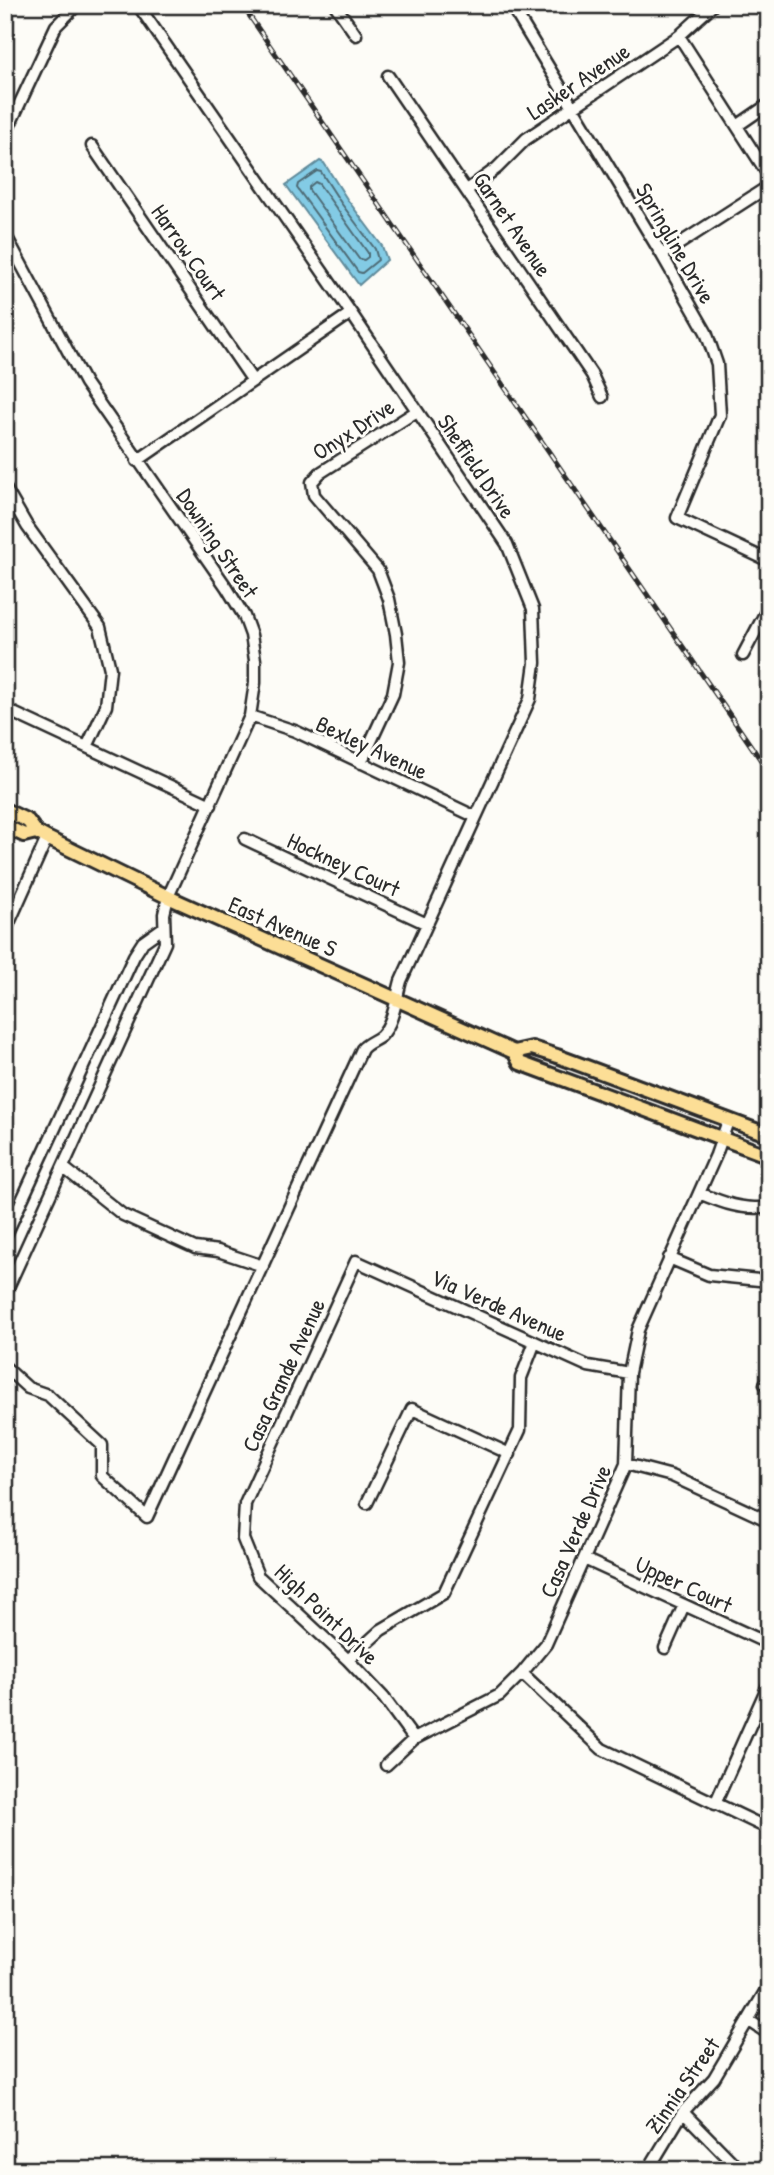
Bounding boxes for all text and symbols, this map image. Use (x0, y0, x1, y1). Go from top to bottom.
street label: Lasker Avenue (521, 35, 635, 127)
street label: Garnet Avenue (467, 166, 559, 282)
street label: Springline Drive (629, 177, 723, 309)
street label: Harrow Court (145, 198, 234, 307)
street label: Onyx Drive (306, 391, 400, 467)
street label: Sheffield Drive (431, 408, 523, 524)
street label: Downing Street (170, 482, 267, 605)
street label: Bexley Avenue (311, 708, 433, 786)
street label: Hockney Court (283, 824, 406, 904)
street label: East Avenue S (224, 888, 342, 964)
street label: Via Verde Avenue (426, 1261, 572, 1349)
street label: Casa Grande Avenue (234, 1293, 332, 1457)
street label: Casa Verde Drive (532, 1460, 618, 1602)
street label: Upper Court (631, 1548, 738, 1620)
street label: High Point Drive (268, 1556, 386, 1672)
street label: Zinnia Street (638, 2030, 727, 2139)

